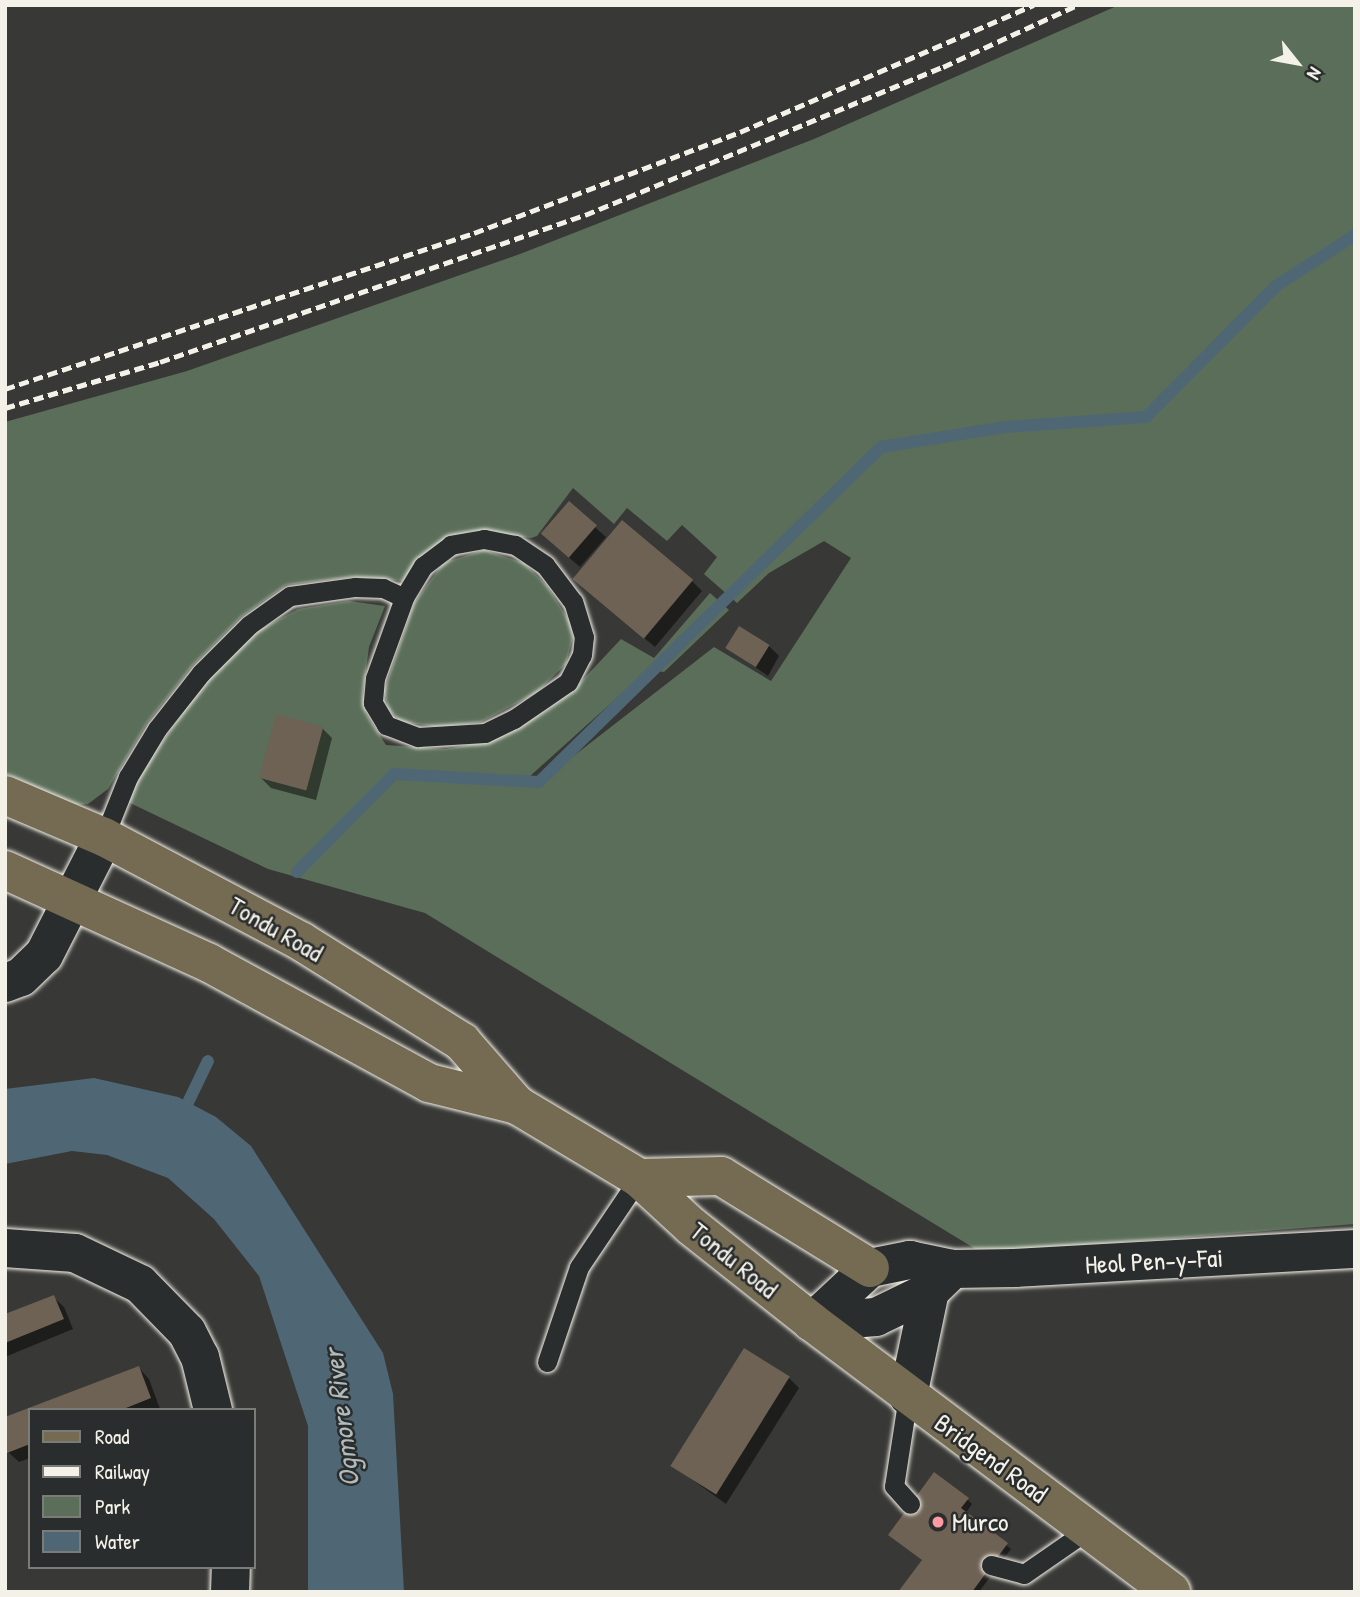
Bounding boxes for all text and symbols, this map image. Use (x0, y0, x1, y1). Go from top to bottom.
north arrow (1262, 28, 1332, 98)
text: N (1301, 63, 1329, 85)
street label: Tondu Road (223, 890, 329, 968)
street label: Tondu Road (684, 1215, 784, 1305)
street label: Heol Pen-y-Fai (1084, 1242, 1224, 1280)
water label: Ogmore River (316, 1347, 366, 1489)
street label: Bridgend Road (929, 1407, 1053, 1509)
legend (28, 1408, 256, 1569)
text: Road (95, 1422, 129, 1451)
text: Railway (95, 1457, 150, 1486)
text: Park (95, 1492, 130, 1521)
place label: Murco (952, 1506, 1008, 1538)
marker: Murco (930, 1514, 946, 1530)
text: Water (95, 1527, 140, 1556)

